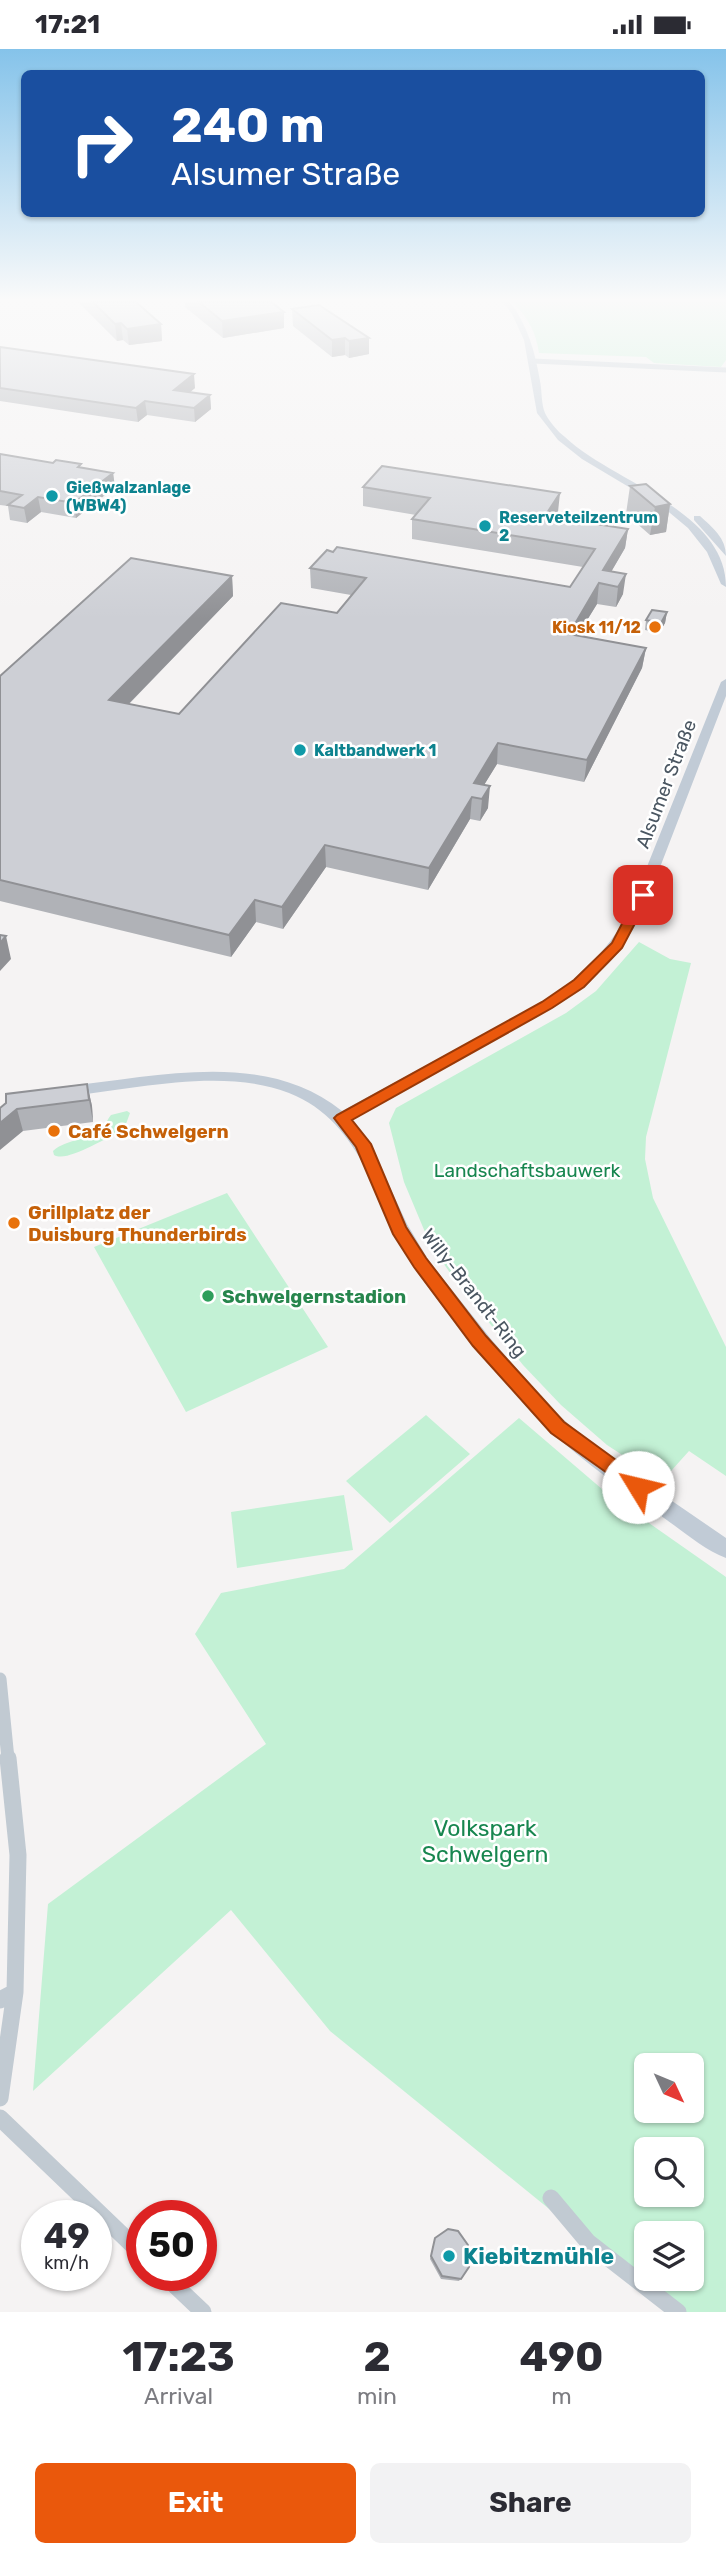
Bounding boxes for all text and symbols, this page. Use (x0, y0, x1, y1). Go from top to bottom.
text: 17:21 (35, 9, 100, 40)
text: 240 m (171, 96, 325, 154)
icon: right (56, 98, 147, 189)
text: Alsumer Straße (171, 155, 400, 193)
place label: Gießwalzanlage (WBW4) (66, 478, 191, 515)
marker: Gießwalzanlage (WBW4) (44, 488, 60, 504)
place label: Reserveteilzentrum 2 (499, 508, 658, 545)
marker: Reserveteilzentrum 2 (477, 518, 493, 534)
place label: Kiosk 11/12 (552, 618, 641, 637)
marker: Kiosk 11/12 (647, 619, 663, 635)
street label: Alsumer Straße (631, 716, 701, 852)
place label: Kaltbandwerk 1 (314, 741, 436, 760)
marker: Kaltbandwerk 1 (292, 742, 308, 758)
pin (613, 865, 673, 925)
icon: arrive (624, 876, 662, 914)
place label: Café Schwelgern (68, 1120, 229, 1143)
marker: Café Schwelgern (46, 1123, 62, 1139)
park label: Landschaftsbauwerk (434, 1159, 620, 1182)
place label: Grillplatz der Duisburg Thunderbirds (28, 1201, 247, 1246)
marker: Grillplatz der Duisburg Thunderbirds (6, 1215, 22, 1231)
street label: Willy-Brandt-Ring (416, 1224, 532, 1362)
place label: Schwelgernstadion (222, 1285, 406, 1308)
marker: Schwelgernstadion (200, 1288, 216, 1304)
position arrow (601, 1450, 675, 1524)
park label: Volkspark Schwelgern (422, 1814, 548, 1868)
north arrow (634, 2053, 704, 2123)
map controls (634, 2053, 704, 2291)
button: search (634, 2137, 704, 2207)
speed limit sign: 50 (126, 2200, 217, 2291)
text: 49 (43, 2215, 90, 2257)
button: layers (634, 2221, 704, 2291)
place label: Kiebitzmühle (463, 2242, 614, 2270)
marker: Kiebitzmühle (441, 2248, 457, 2264)
text: km/h (44, 2252, 89, 2274)
text: 17:23 (122, 2332, 235, 2382)
text: 2 (363, 2332, 391, 2382)
text: 490 (520, 2332, 604, 2382)
text: Arrival (144, 2382, 213, 2410)
text: min (357, 2382, 397, 2410)
text: m (551, 2382, 572, 2410)
button: Exit (35, 2463, 356, 2543)
button: Share (370, 2463, 691, 2543)

